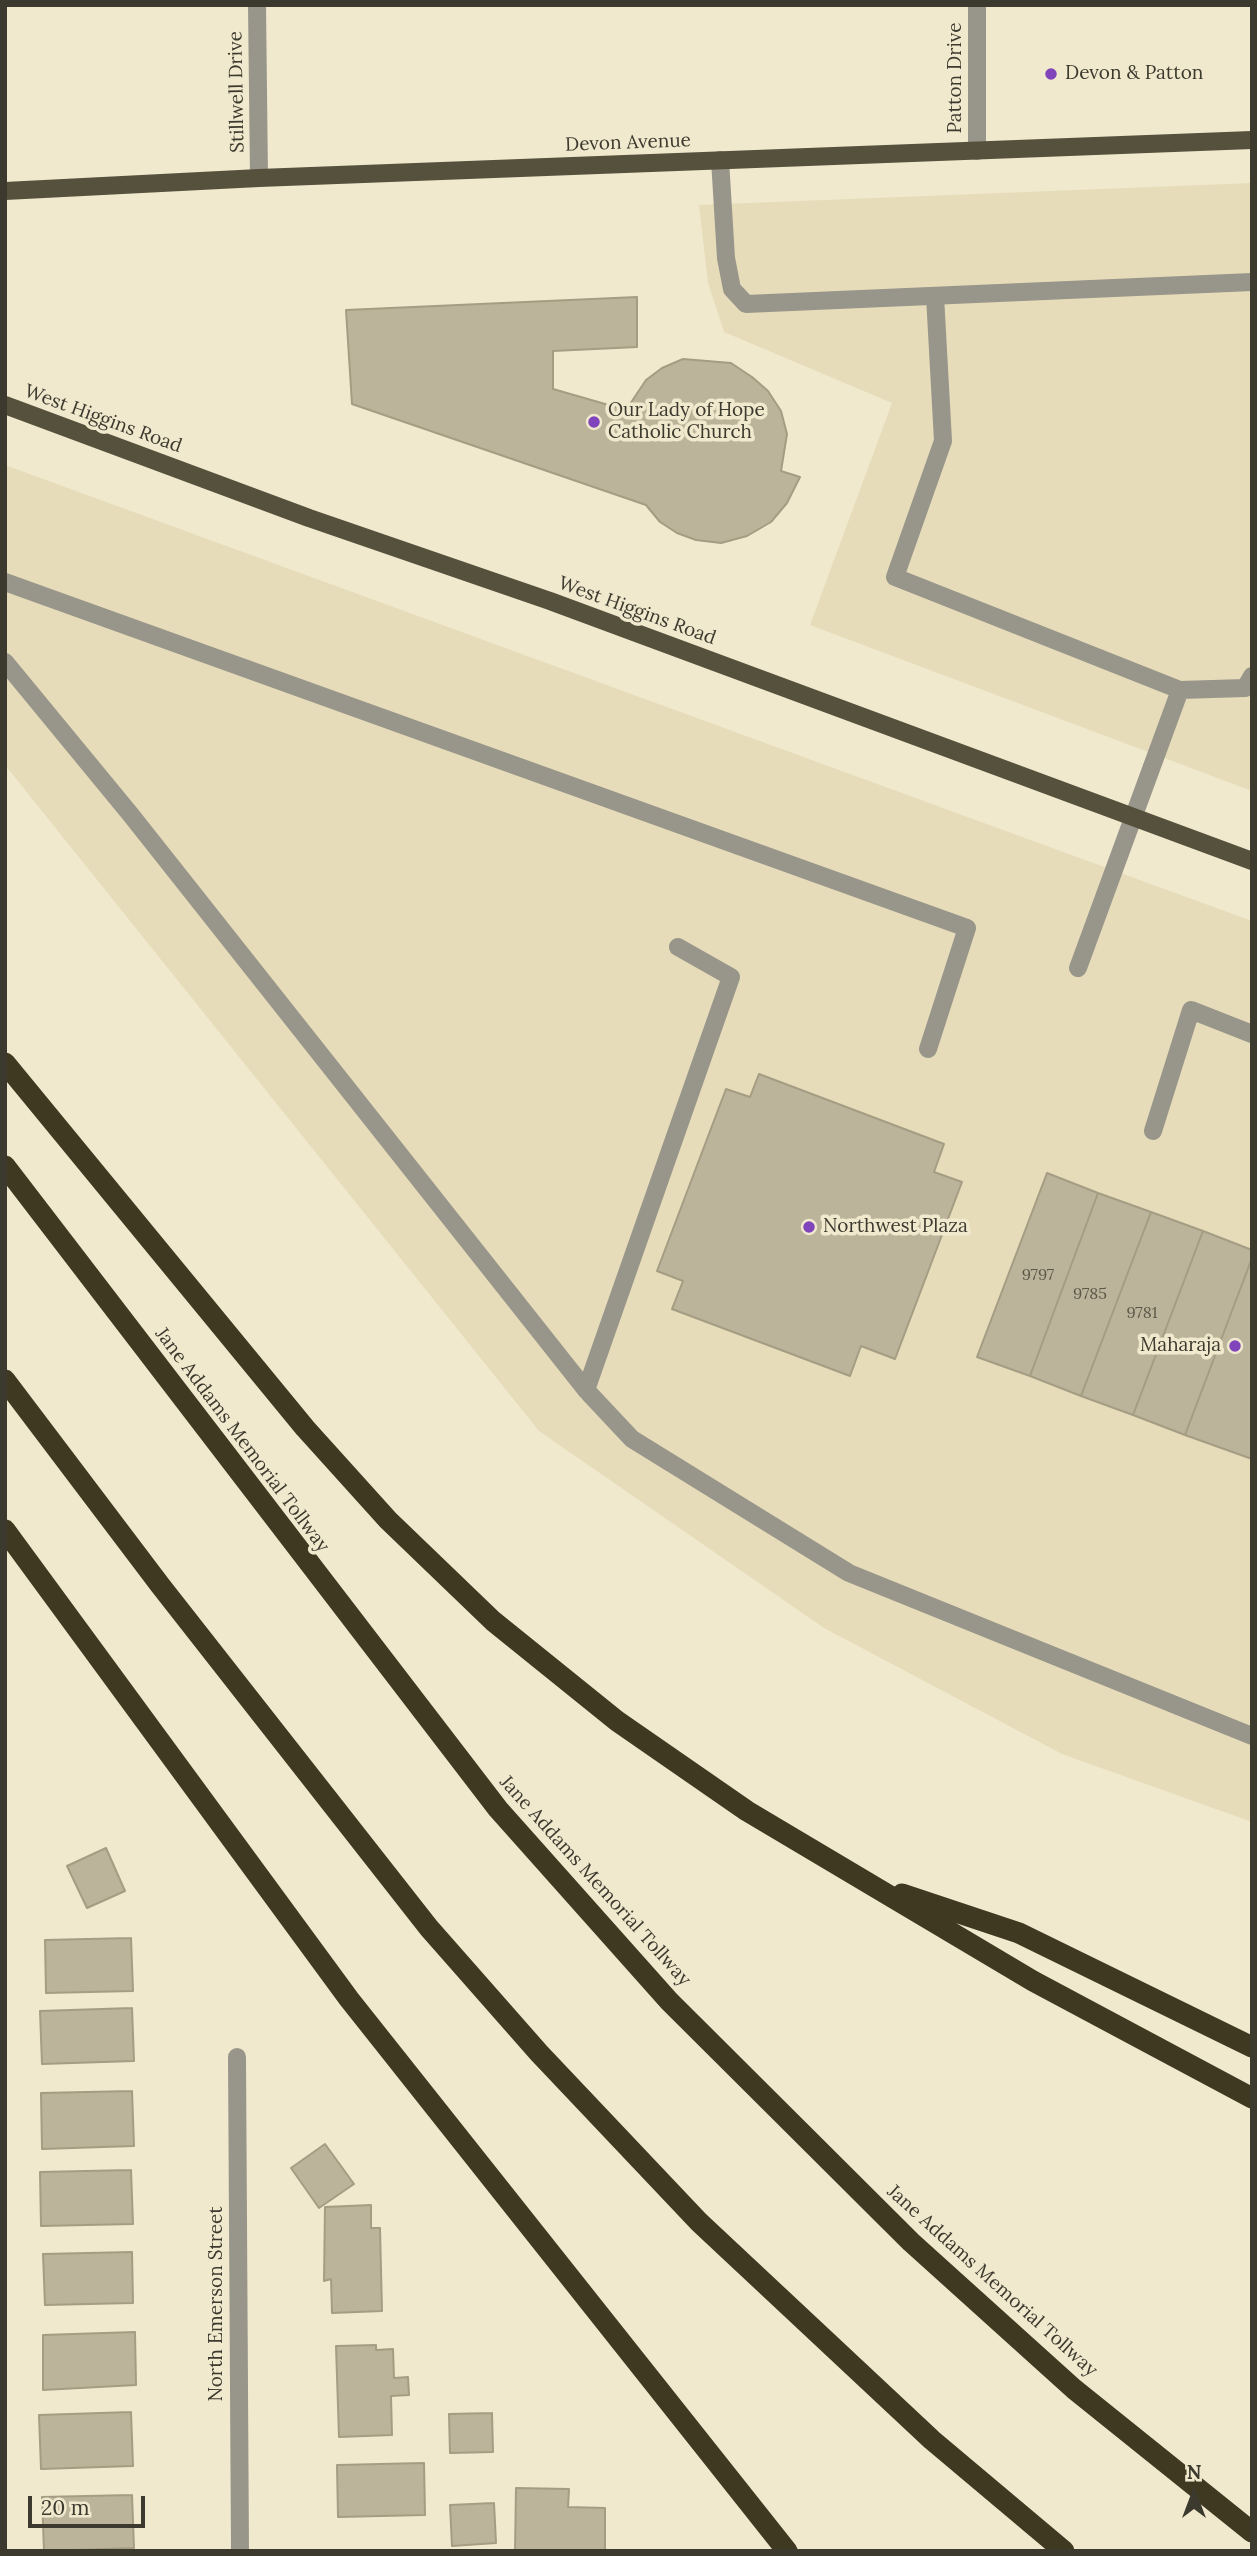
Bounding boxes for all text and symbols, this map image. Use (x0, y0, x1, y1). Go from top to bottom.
street label: Patton Drive (945, 22, 967, 134)
street label: Stillwell Drive (225, 31, 249, 153)
place label: Devon & Patton (1065, 63, 1203, 85)
marker: Devon & Patton (1043, 66, 1059, 82)
street label: Devon Avenue (565, 129, 691, 157)
street label: West Higgins Road (21, 380, 185, 458)
place label: Our Lady of Hope Catholic Church (608, 400, 765, 444)
marker: Our Lady of Hope Catholic Church (586, 414, 602, 430)
street label: West Higgins Road (555, 572, 719, 650)
place label: Northwest Plaza (823, 1216, 968, 1238)
marker: Northwest Plaza (801, 1219, 817, 1235)
house number: 9797 (1022, 1265, 1054, 1285)
house number: 9785 (1073, 1284, 1107, 1304)
house number: 9781 (1126, 1303, 1158, 1323)
street label: Jane Addams Memorial Tollway (150, 1323, 334, 1557)
place label: Maharaja (1140, 1335, 1221, 1357)
marker: Maharaja (1227, 1338, 1243, 1354)
street label: Jane Addams Memorial Tollway (494, 1771, 696, 1991)
street label: Jane Addams Memorial Tollway (882, 2180, 1102, 2382)
street label: North Emerson Street (206, 2206, 228, 2402)
north arrow (1159, 2458, 1229, 2528)
text: N (1187, 2460, 1201, 2484)
scale bar (32, 2482, 149, 2526)
text: 20 m (41, 2494, 90, 2521)

